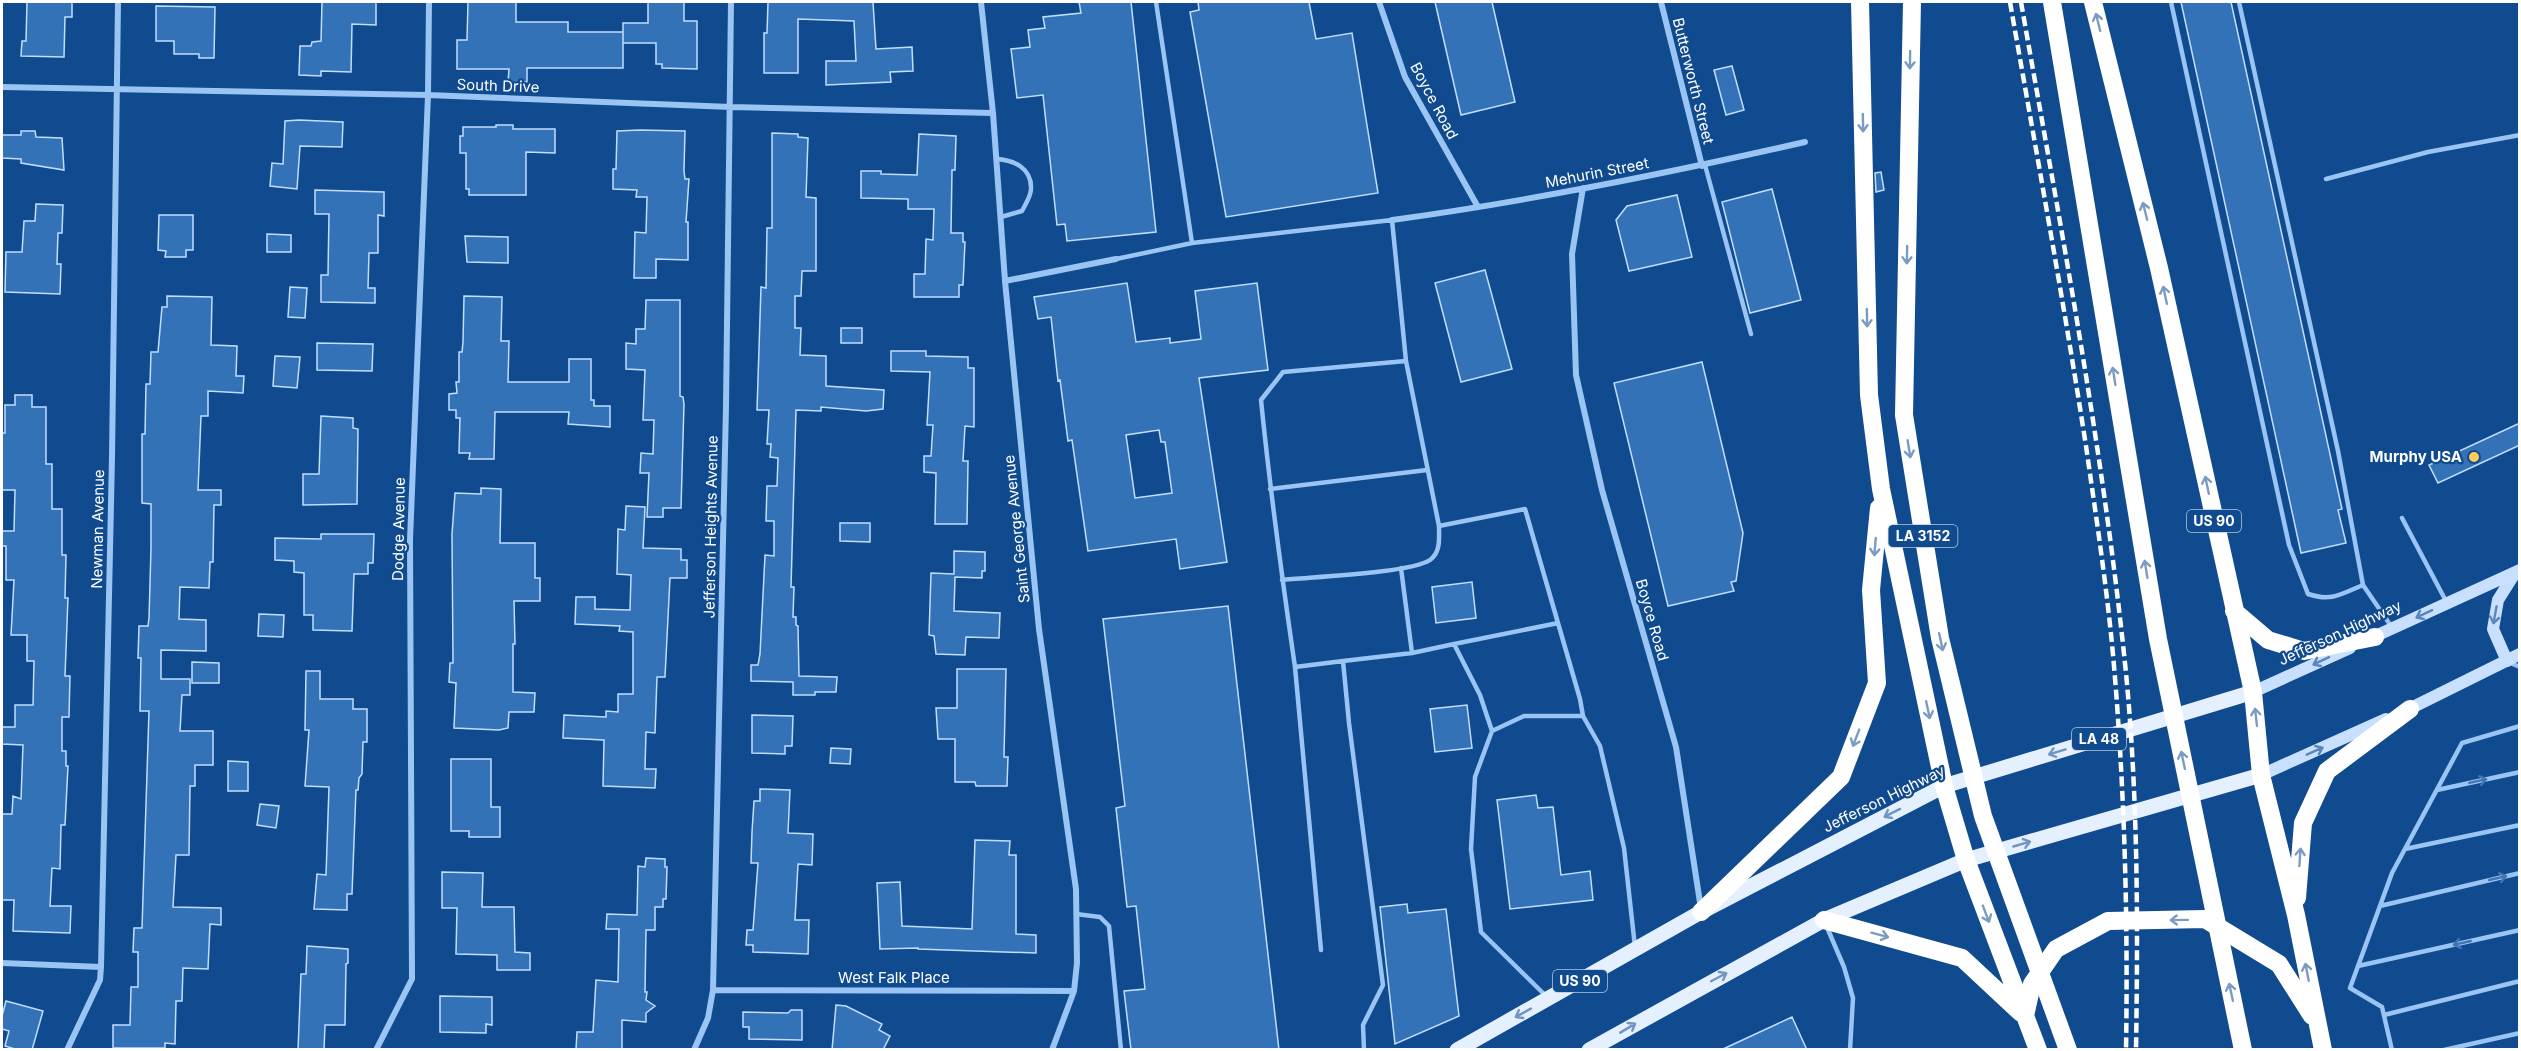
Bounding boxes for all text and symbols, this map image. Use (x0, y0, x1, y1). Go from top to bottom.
one-way arrow (2091, 13, 2103, 32)
street label: Butterworth Street (1669, 16, 1718, 146)
one-way arrow (1905, 49, 1916, 69)
street label: Boyce Road (1406, 59, 1463, 142)
street label: South Drive (456, 75, 540, 96)
one-way arrow (1857, 112, 1869, 132)
street label: Mehurin Street (1544, 153, 1650, 192)
one-way arrow (2139, 202, 2151, 221)
one-way arrow (1901, 244, 1913, 264)
one-way arrow (2159, 286, 2170, 305)
one-way arrow (1861, 307, 1873, 327)
one-way arrow (2108, 367, 2119, 387)
street label: Jefferson Heights Avenue (699, 435, 722, 619)
one-way arrow (1904, 439, 1915, 459)
place label: Murphy USA (2370, 447, 2462, 466)
marker: Murphy USA (2467, 450, 2481, 464)
street label: Saint George Avenue (999, 454, 1034, 604)
street label: Newman Avenue (87, 469, 108, 589)
one-way arrow (2200, 476, 2212, 495)
street label: Dodge Avenue (388, 477, 409, 581)
road number: US 90 (2187, 510, 2241, 532)
road number: LA 3152 (1888, 525, 1958, 547)
one-way arrow (1869, 536, 1880, 556)
one-way arrow (2140, 560, 2151, 579)
street label: Boyce Road (1632, 577, 1673, 663)
street label: Jefferson Highway (2275, 595, 2405, 669)
one-way arrow (2489, 605, 2500, 625)
one-way arrow (2416, 608, 2434, 620)
one-way arrow (1936, 632, 1947, 651)
one-way arrow (2313, 656, 2331, 667)
one-way arrow (1922, 700, 1934, 719)
one-way arrow (2250, 708, 2261, 727)
one-way arrow (1850, 728, 1861, 746)
road number: LA 48 (2072, 728, 2126, 750)
one-way arrow (2305, 745, 2323, 757)
one-way arrow (2048, 747, 2067, 758)
one-way arrow (2177, 751, 2188, 771)
street label: Jefferson Highway (1820, 760, 1948, 836)
one-way arrow (2468, 775, 2487, 786)
one-way arrow (1884, 807, 1901, 819)
one-way arrow (2012, 838, 2031, 849)
one-way arrow (2295, 847, 2306, 867)
one-way arrow (2488, 872, 2507, 884)
one-way arrow (1982, 905, 1993, 923)
one-way arrow (2170, 914, 2190, 926)
one-way arrow (1870, 930, 1889, 942)
one-way arrow (2453, 937, 2472, 949)
one-way arrow (2301, 962, 2312, 982)
street label: West Falk Place (838, 968, 950, 987)
road number: US 90 (1553, 970, 1607, 992)
one-way arrow (1709, 971, 1727, 982)
one-way arrow (2225, 983, 2236, 1003)
one-way arrow (1514, 1008, 1532, 1019)
one-way arrow (1619, 1021, 1636, 1033)

